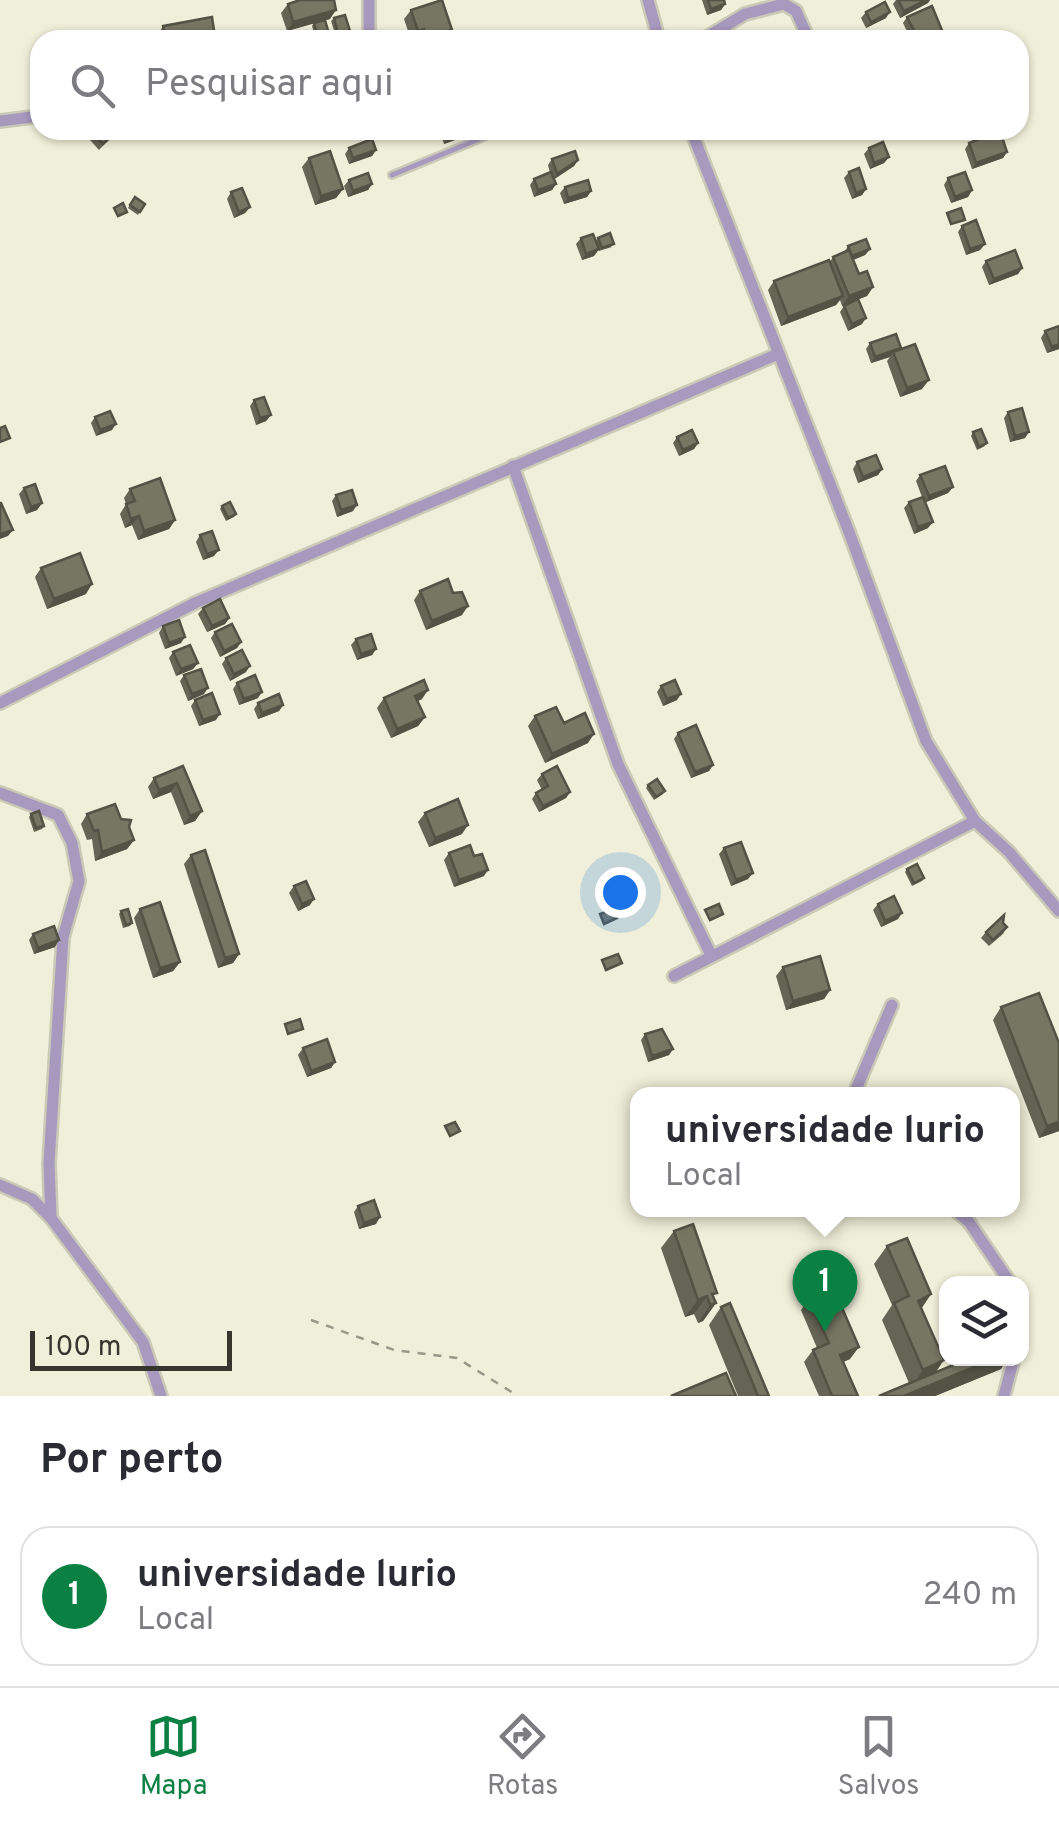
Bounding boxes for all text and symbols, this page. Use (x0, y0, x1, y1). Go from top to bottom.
search box (30, 30, 1029, 140)
icon: search (65, 58, 120, 113)
text: Pesquisar aqui (145, 61, 394, 110)
your location (595, 867, 646, 918)
popup (630, 1087, 1020, 1217)
text: universidade lurio (665, 1108, 985, 1157)
text: Local (665, 1157, 742, 1197)
pin: 1 (792, 1250, 858, 1332)
map controls (939, 1276, 1029, 1366)
button: layers (939, 1276, 1029, 1366)
scale bar (30, 1326, 232, 1370)
text: 100 m (45, 1330, 121, 1366)
text: Por perto (40, 1435, 224, 1488)
text: universidade lurio (137, 1552, 457, 1601)
text: 1 (68, 1576, 81, 1616)
text: 240 m (923, 1576, 1017, 1616)
text: Local (137, 1601, 214, 1641)
tab: Mapa (140, 1709, 207, 1805)
tab: Rotas (487, 1709, 558, 1805)
tab: Salvos (838, 1709, 919, 1805)

